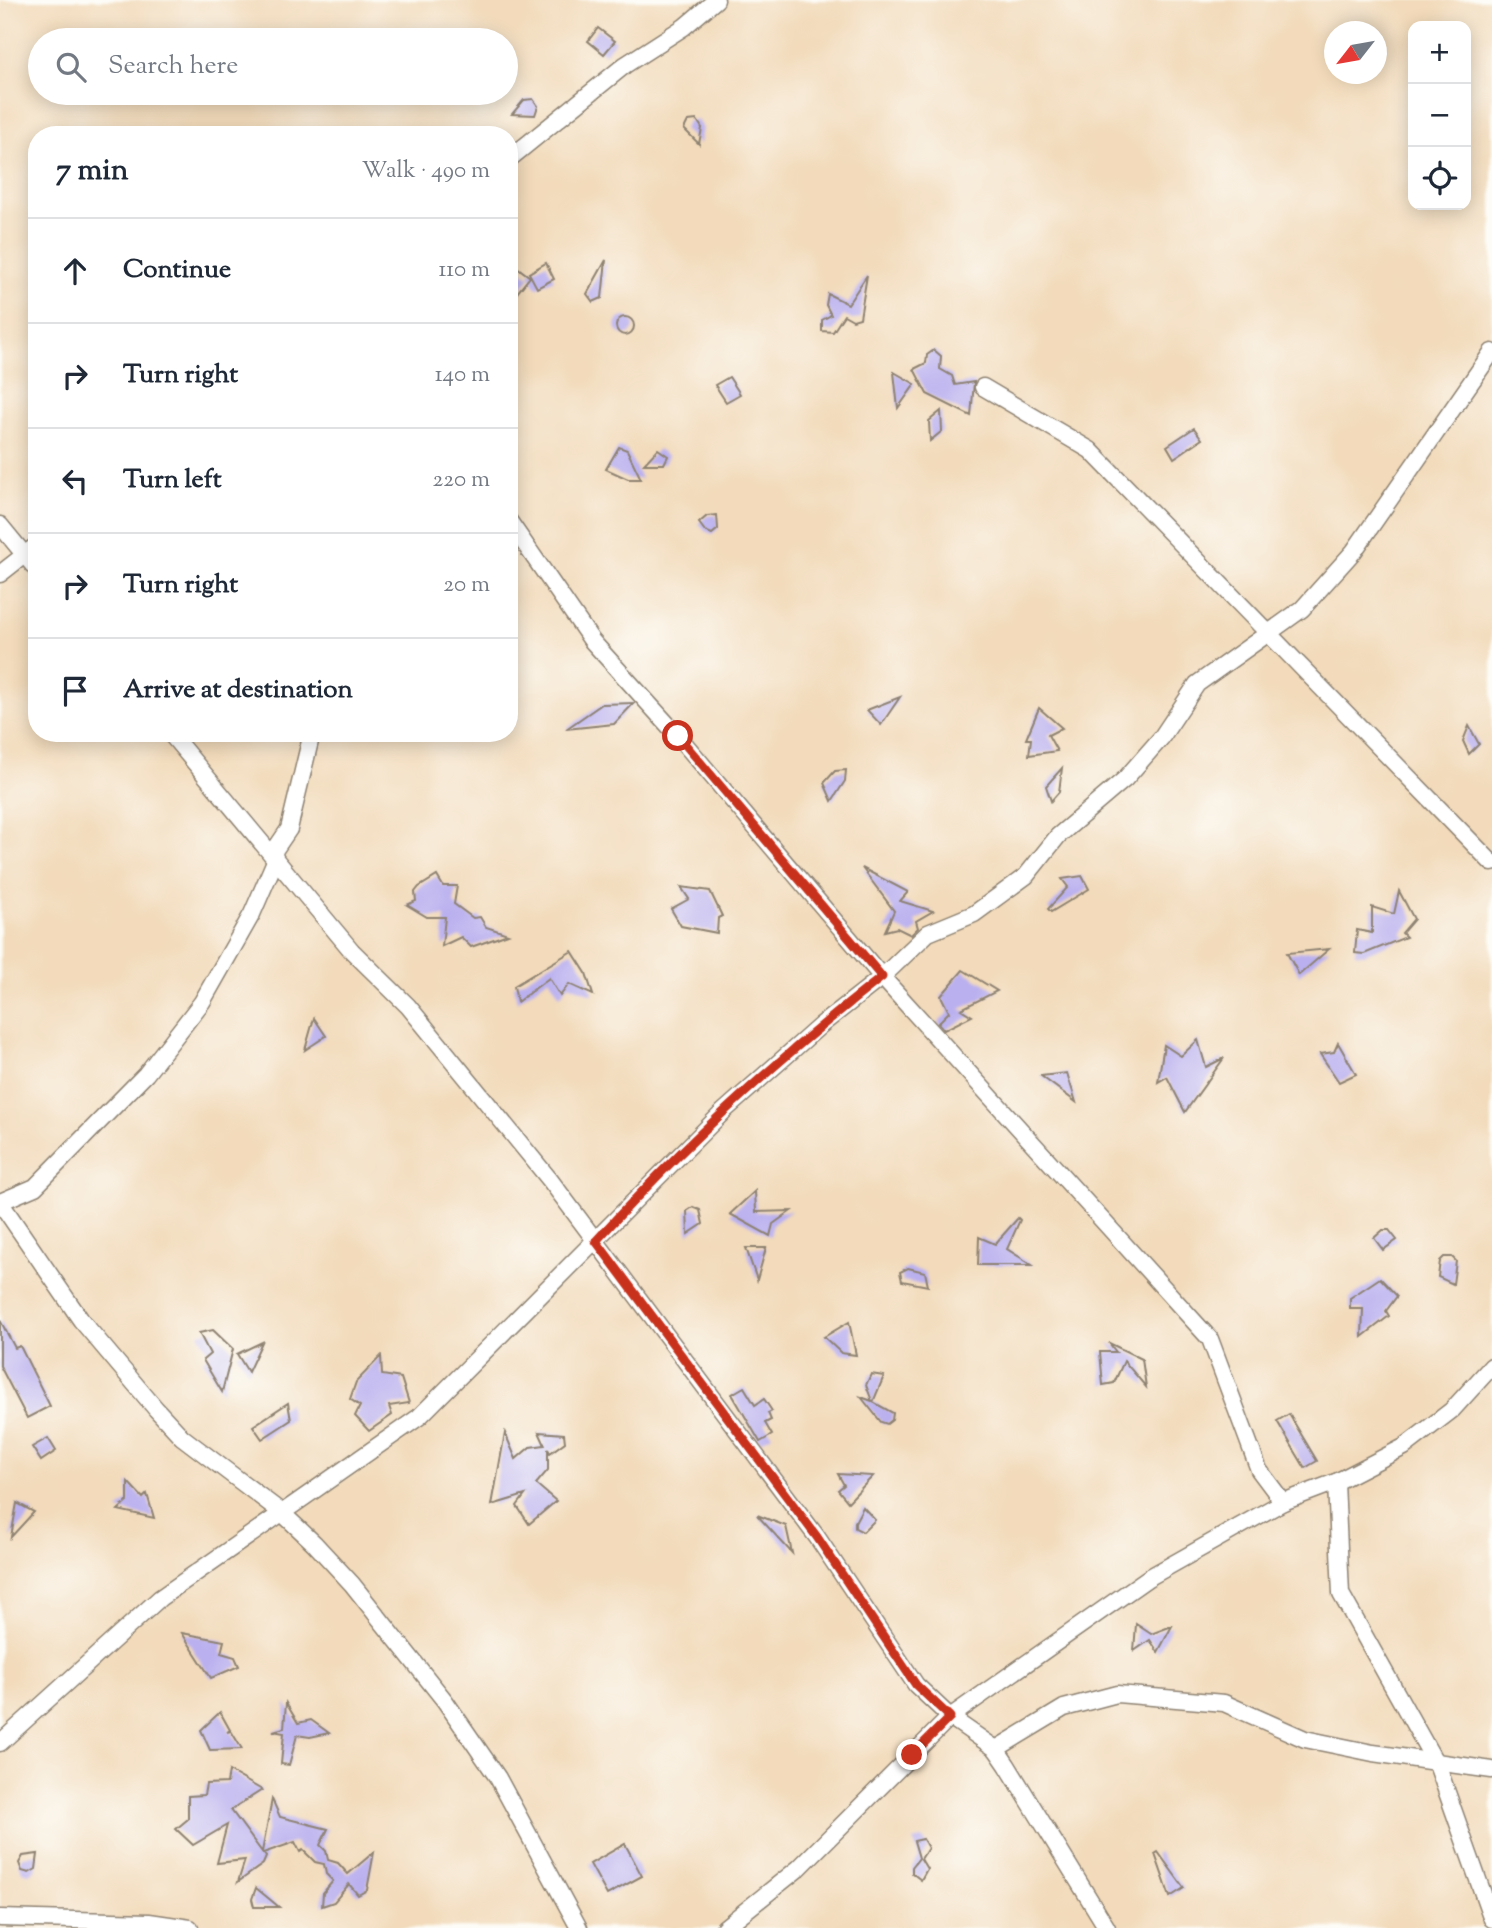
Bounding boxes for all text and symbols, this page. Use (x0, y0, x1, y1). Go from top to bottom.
north arrow (1324, 21, 1387, 84)
map controls (1408, 21, 1471, 210)
button: + (1408, 21, 1471, 84)
search box (28, 28, 518, 105)
icon: search (52, 48, 90, 86)
text: Search here (108, 48, 238, 85)
button: − (1408, 84, 1471, 147)
button: locate (1408, 147, 1471, 210)
text: 7 min (56, 150, 128, 193)
text: Walk · 490 m (362, 155, 490, 188)
icon: ahead (56, 252, 94, 290)
text: Continue (123, 252, 231, 289)
text: 110 m (439, 254, 490, 287)
icon: right (56, 357, 94, 395)
text: Turn right (123, 357, 238, 394)
text: 140 m (435, 359, 490, 392)
icon: left (56, 462, 94, 500)
text: Turn left (123, 462, 222, 499)
text: 220 m (432, 464, 490, 497)
icon: right (56, 567, 94, 605)
text: Turn right (123, 567, 238, 604)
text: 20 m (443, 569, 490, 602)
icon: arrive (56, 672, 94, 710)
text: Arrive at destination (123, 672, 353, 709)
route start (662, 720, 693, 751)
route end (896, 1739, 927, 1770)

